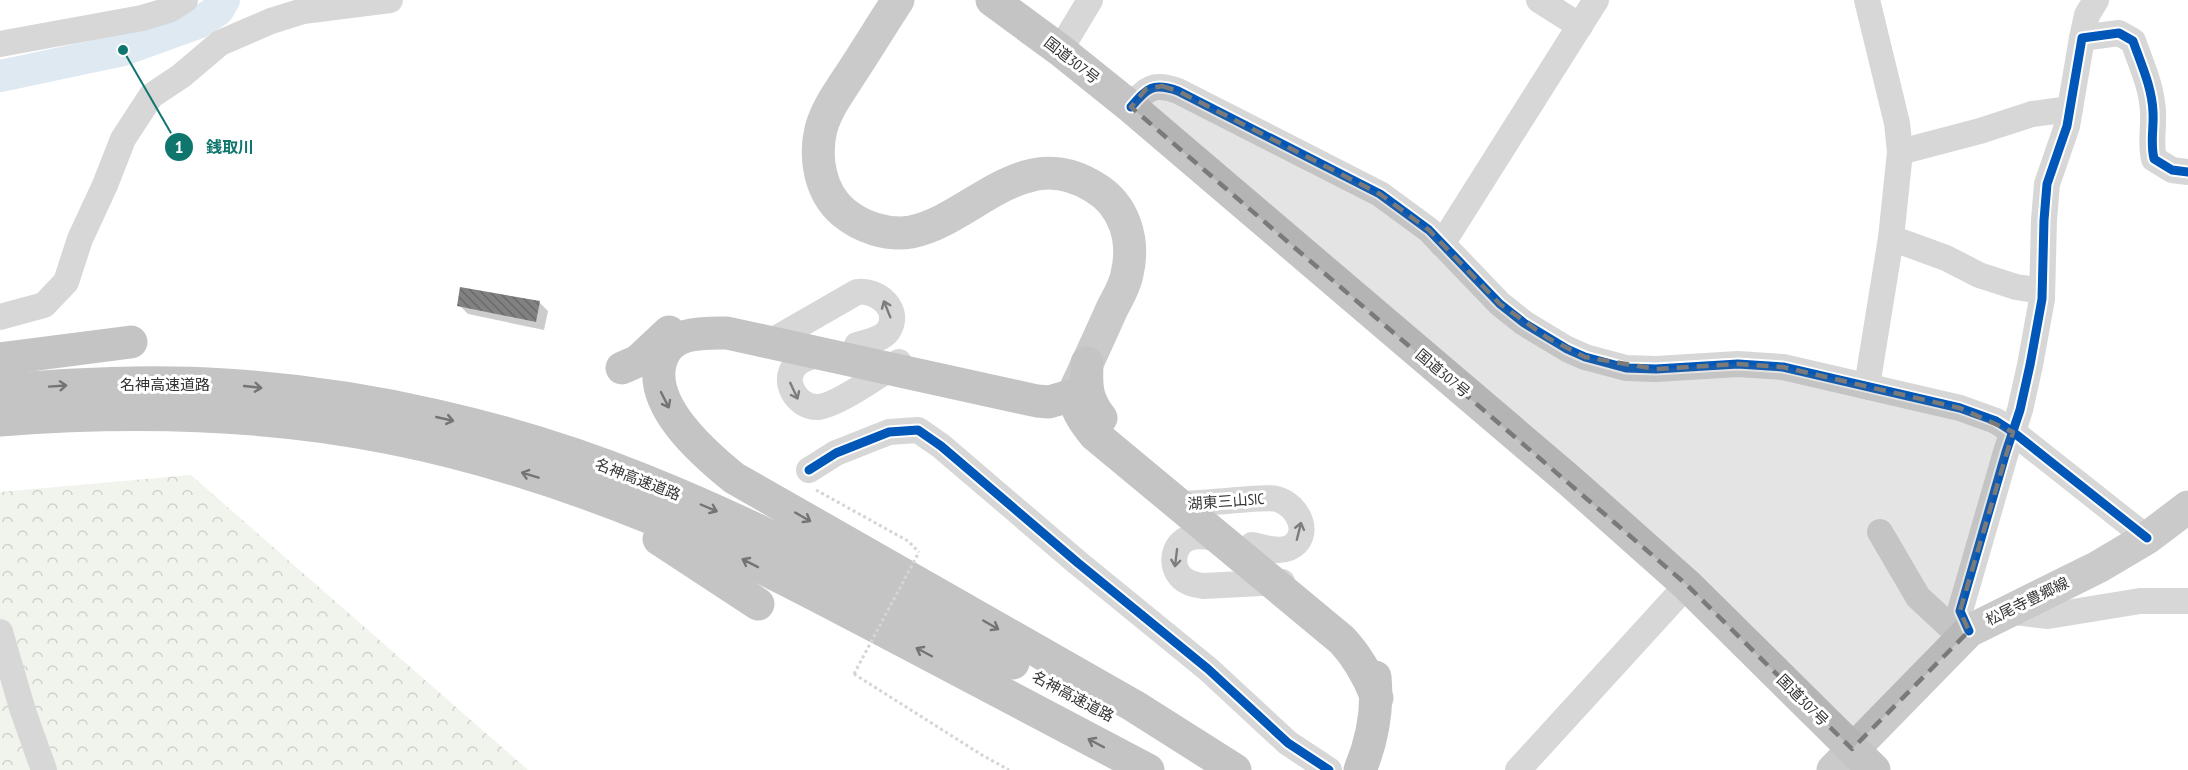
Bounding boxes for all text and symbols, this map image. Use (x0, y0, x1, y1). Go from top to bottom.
street label: 国道307号 (1040, 32, 1104, 88)
callout: 銭取川 (164, 130, 266, 164)
text: 1 (175, 135, 183, 158)
text: 銭取川 (206, 137, 254, 157)
one-way arrow (881, 300, 892, 318)
street label: 国道307号 (1412, 345, 1474, 401)
street label: 名神高速道路 (120, 375, 210, 394)
one-way arrow (48, 380, 68, 391)
one-way arrow (243, 382, 263, 393)
one-way arrow (789, 382, 800, 400)
one-way arrow (659, 391, 671, 408)
one-way arrow (436, 414, 455, 426)
street label: 名神高速道路 (593, 454, 683, 504)
one-way arrow (521, 469, 540, 480)
street label: 湖東三山SIC (1187, 489, 1265, 513)
one-way arrow (700, 503, 718, 514)
one-way arrow (794, 511, 811, 523)
one-way arrow (1293, 522, 1305, 541)
one-way arrow (1171, 548, 1182, 567)
one-way arrow (742, 557, 759, 569)
street label: 松尾寺豊郷線 (1982, 573, 2072, 629)
one-way arrow (982, 619, 999, 631)
one-way arrow (915, 646, 933, 657)
street label: 名神高速道路 (1029, 666, 1117, 726)
street label: 国道307号 (1773, 670, 1833, 730)
one-way arrow (1088, 737, 1106, 748)

